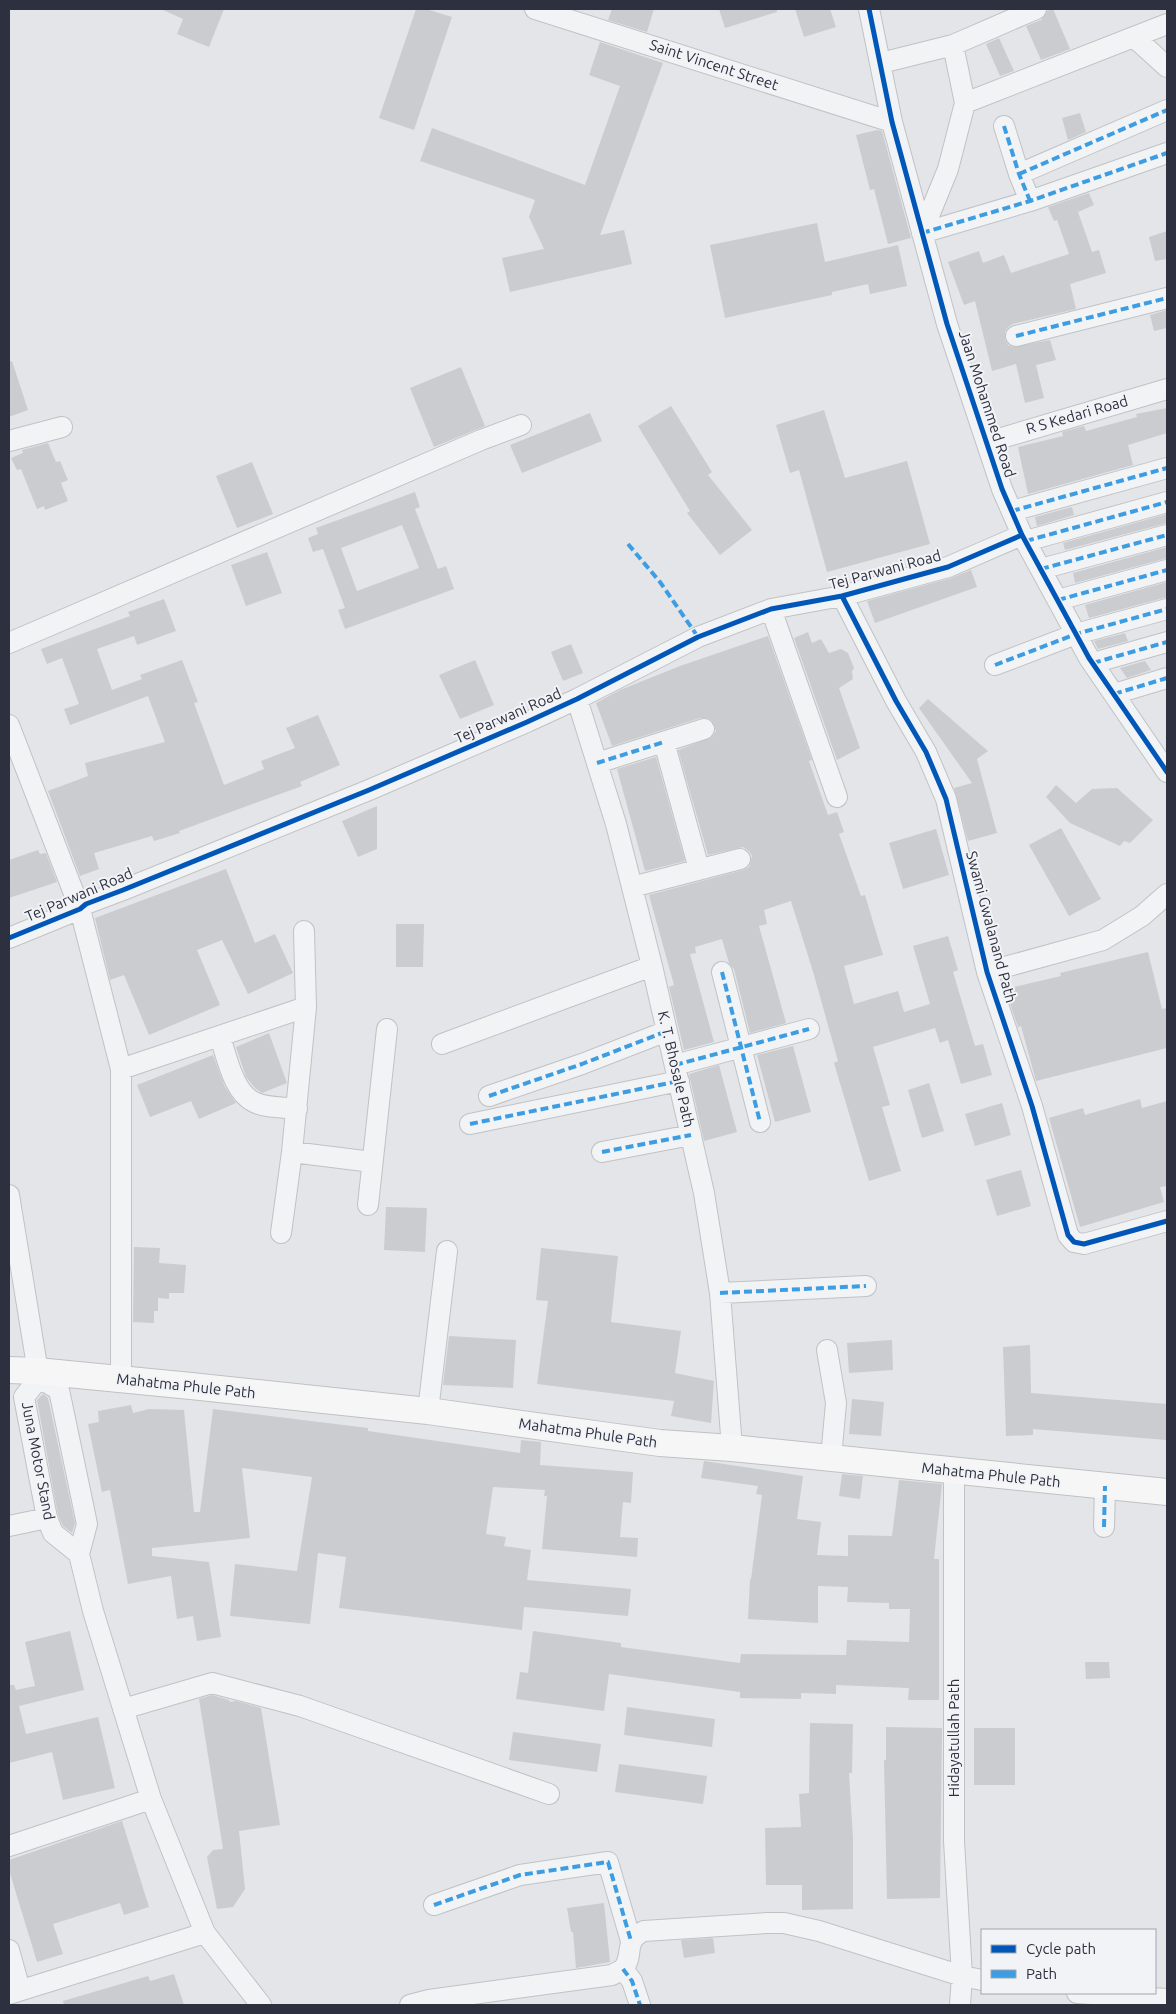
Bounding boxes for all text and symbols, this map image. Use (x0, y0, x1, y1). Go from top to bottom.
street label: Saint Vincent Street (648, 36, 781, 93)
street label: Jaan Mohammed Road (956, 328, 1019, 480)
street label: R S Kedari Road (1024, 392, 1130, 437)
street label: Tej Parwani Road (827, 546, 943, 593)
street label: Tej Parwani Road (452, 684, 564, 747)
street label: Swami Gwalanand Path (963, 849, 1020, 1005)
street label: Tej Parwani Road (23, 864, 135, 925)
street label: K. T. Bhosale Path (655, 1009, 698, 1129)
street label: Mahatma Phule Path (116, 1370, 256, 1401)
street label: Juna Motor Stand (19, 1400, 58, 1521)
street label: Mahatma Phule Path (518, 1414, 658, 1451)
street label: Mahatma Phule Path (921, 1459, 1061, 1490)
street label: Hidayatullah Path (945, 1679, 962, 1797)
legend (981, 1929, 1156, 1994)
text: Cycle path (1026, 1940, 1096, 1957)
text: Path (1026, 1965, 1057, 1982)

